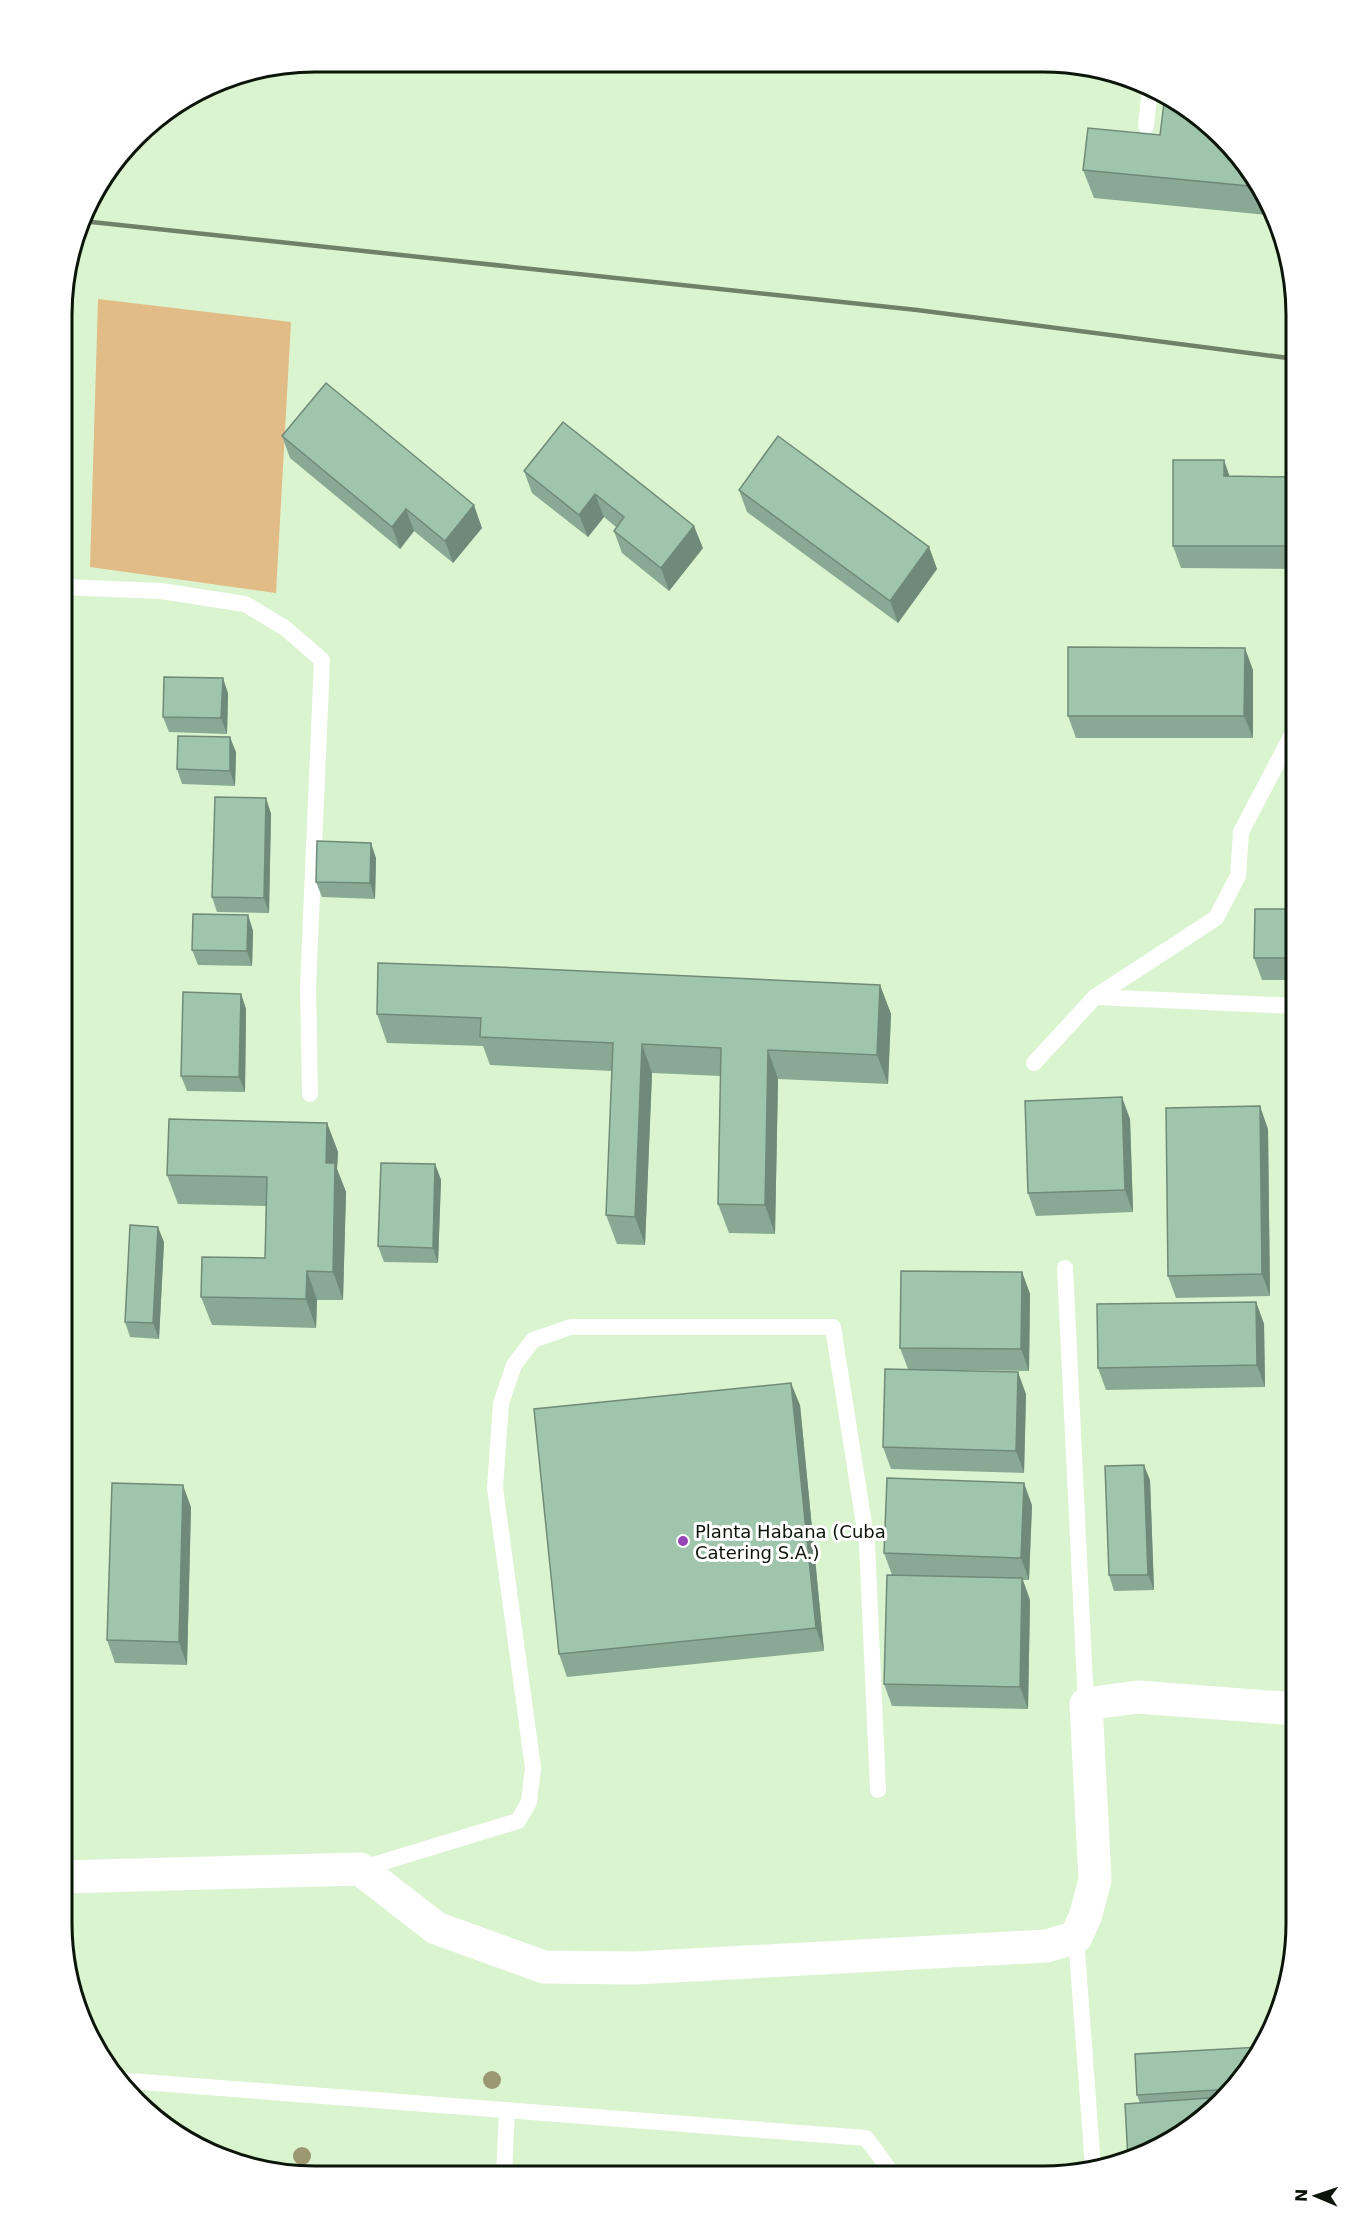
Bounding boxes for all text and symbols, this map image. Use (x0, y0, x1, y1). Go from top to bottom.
place label: Planta Habana (Cuba Catering S.A.) (695, 1521, 886, 1563)
marker: Planta Habana (Cuba Catering S.A.) (676, 1534, 690, 1548)
north arrow (1286, 2166, 1346, 2226)
text: N (1292, 2188, 1311, 2203)

